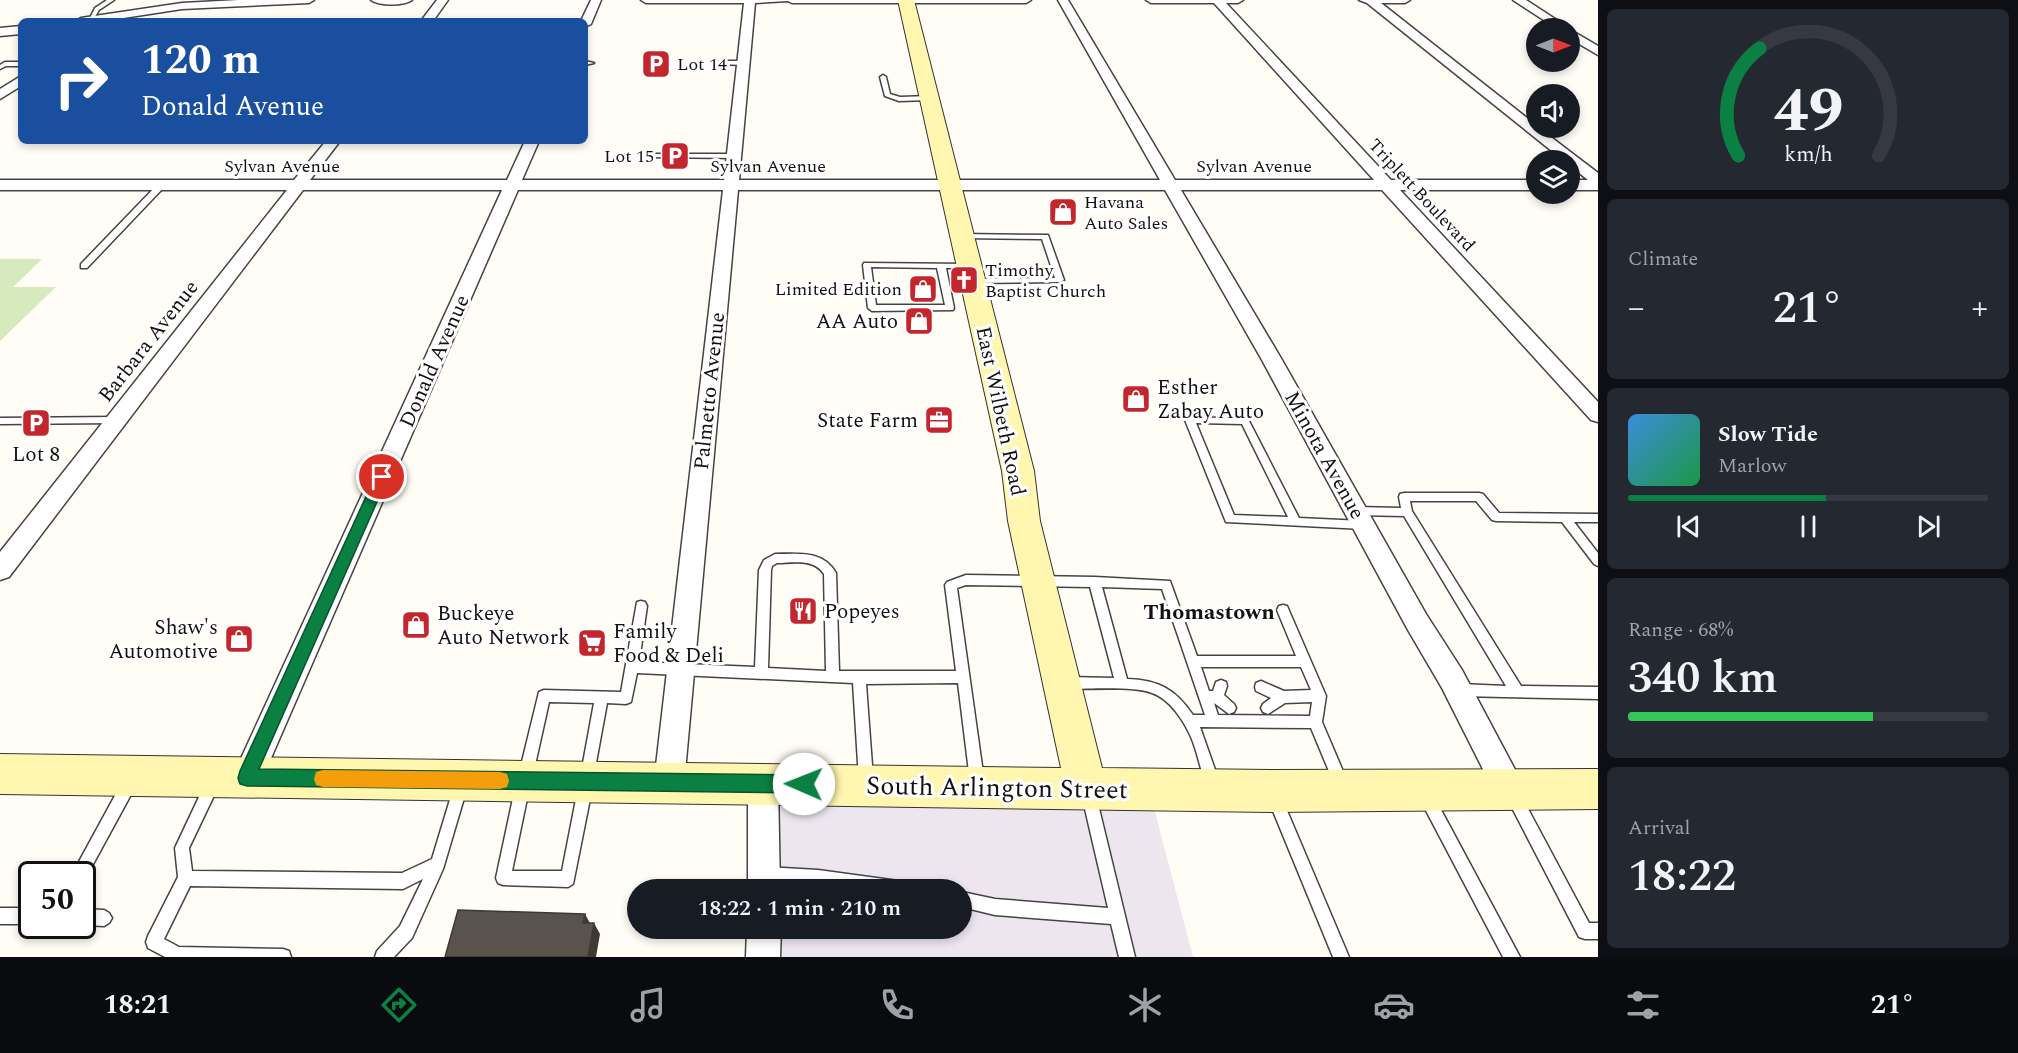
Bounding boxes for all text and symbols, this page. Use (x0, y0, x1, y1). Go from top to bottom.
north arrow (1526, 18, 1580, 72)
map controls (1526, 18, 1580, 204)
text: 120 m (141, 29, 260, 92)
icon: right (42, 42, 120, 120)
parking icon: Lot 14 (640, 48, 672, 80)
place label: Lot 14 (677, 51, 727, 78)
text: 49 (1773, 64, 1843, 159)
button: sound (1526, 84, 1580, 138)
text: Donald Avenue (141, 86, 324, 128)
street label: Triplett Boulevard (1362, 133, 1481, 258)
text: km/h (1784, 139, 1832, 172)
parking icon: Lot 15 (659, 140, 691, 172)
place label: Lot 15 (604, 143, 654, 170)
button: layers (1526, 150, 1580, 204)
street label: Sylvan Avenue (224, 153, 340, 180)
street label: Sylvan Avenue (710, 153, 826, 180)
street label: Sylvan Avenue (1196, 153, 1312, 180)
place label: Havana Auto Sales (1084, 189, 1168, 237)
shop icon: Havana Auto Sales (1047, 196, 1079, 228)
text: Climate (1628, 244, 1698, 274)
place label: Timothy Baptist Church (985, 257, 1106, 305)
church icon: Timothy Baptist Church (948, 264, 980, 296)
street label: Barbara Avenue (91, 273, 207, 410)
shop icon: Limited Edition (907, 273, 939, 305)
text: 21° (1773, 274, 1843, 343)
place label: Limited Edition (775, 276, 902, 303)
text: − (1628, 283, 1645, 333)
text: + (1972, 283, 1988, 333)
street label: Donald Avenue (391, 290, 478, 433)
shop icon: AA Auto (903, 305, 935, 337)
place label: AA Auto (816, 306, 898, 338)
street label: Palmetto Avenue (686, 311, 734, 472)
street label: East Wilbeth Road (966, 323, 1034, 499)
place label: Esther Zabay Auto (1157, 372, 1264, 428)
shop icon: Esther Zabay Auto (1120, 383, 1152, 415)
street label: Minota Avenue (1276, 385, 1373, 526)
office icon: State Farm (923, 404, 955, 436)
place label: State Farm (817, 405, 918, 437)
parking icon: Lot 8 (20, 407, 52, 439)
text: Slow Tide (1718, 418, 1818, 451)
place label: Lot 8 (12, 439, 60, 471)
pin (356, 451, 407, 502)
text: Marlow (1718, 451, 1787, 481)
icon: arrive (365, 460, 398, 493)
icon: previous (1672, 510, 1705, 543)
icon: pause (1792, 510, 1825, 543)
icon: next (1912, 510, 1945, 543)
restaurant icon: Popeyes (787, 595, 819, 627)
place label: Popeyes (824, 596, 900, 628)
district label: Thomastown (1143, 596, 1275, 629)
place label: Buckeye Auto Network (437, 598, 570, 654)
shop icon: Buckeye Auto Network (400, 609, 432, 641)
place label: Shaw's Automotive (108, 612, 218, 668)
text: Range · 68% (1628, 615, 1733, 645)
place label: Family Food & Deli (613, 616, 724, 672)
shop icon: Shaw's Automotive (223, 623, 255, 655)
supermarket icon: Family Food & Deli (576, 627, 608, 659)
text: 340 km (1628, 644, 1778, 713)
position arrow (772, 752, 836, 816)
street label: South Arlington Street (866, 766, 1128, 810)
text: Arrival (1628, 813, 1690, 843)
text: 18:22 (1628, 842, 1736, 911)
speed limit sign: 50 (18, 861, 96, 939)
text: 18:22 · 1 min · 210 m (698, 892, 901, 925)
text: 18:21 (103, 984, 171, 1026)
icon: directions (378, 984, 420, 1026)
icon: music (627, 984, 669, 1026)
icon: phone (876, 984, 918, 1026)
icon: climate (1124, 984, 1166, 1026)
icon: car (1373, 984, 1415, 1026)
icon: filters (1622, 984, 1664, 1026)
text: 21° (1871, 984, 1915, 1026)

